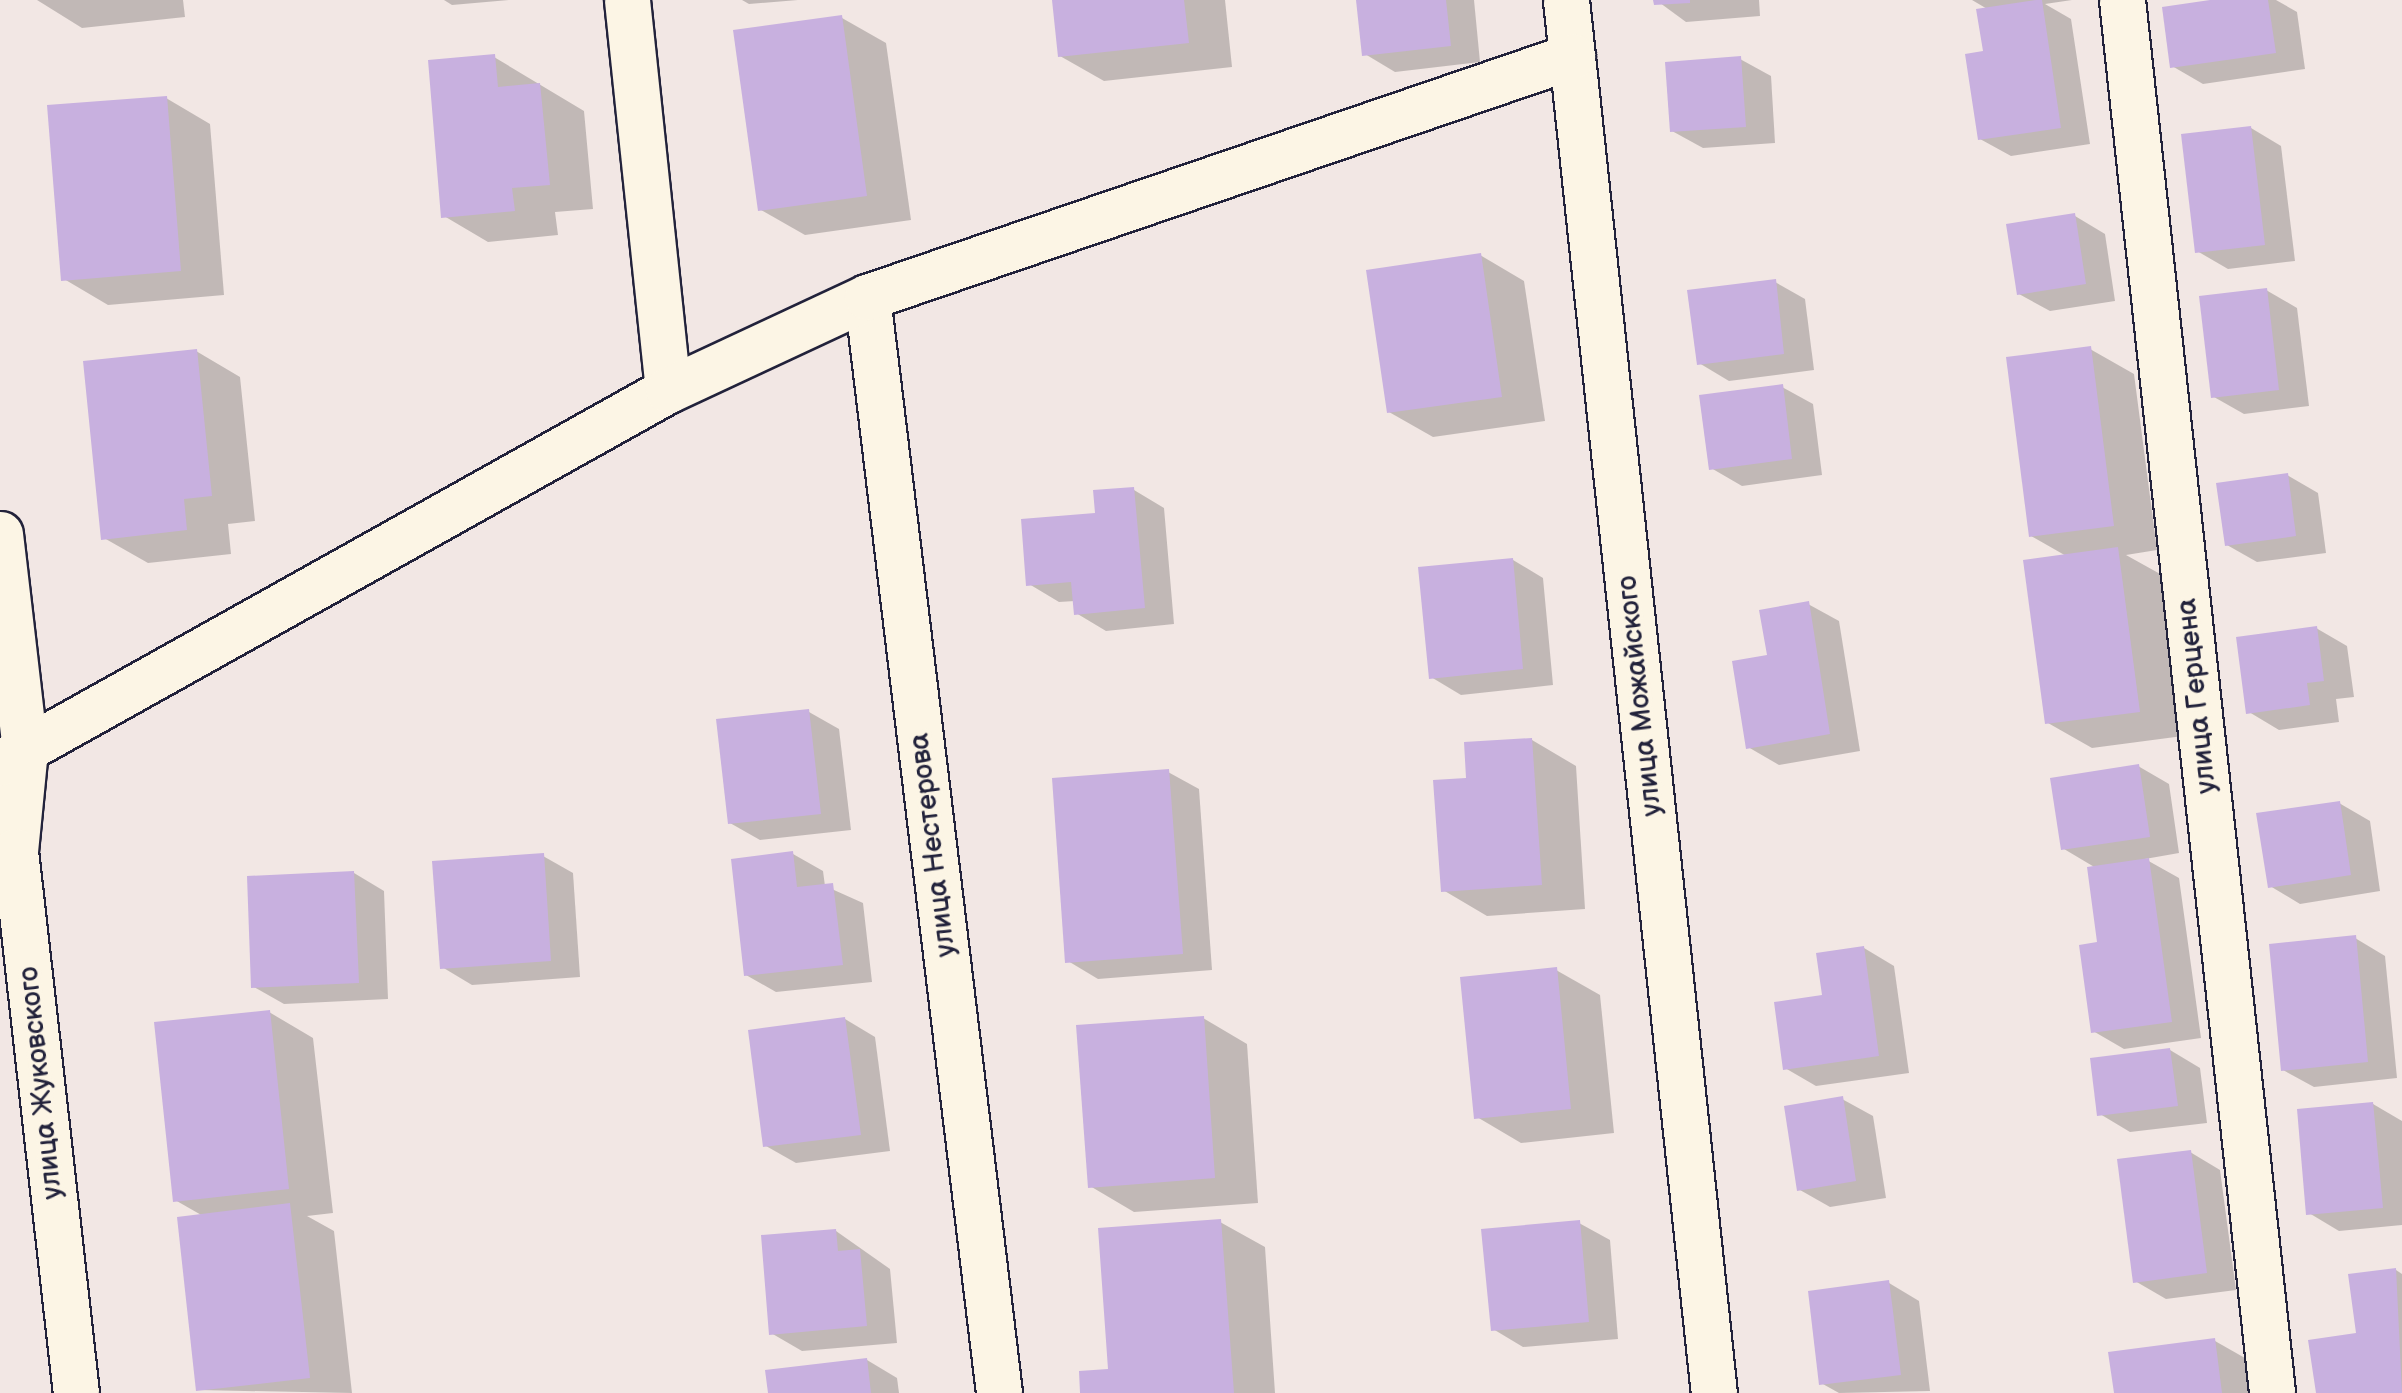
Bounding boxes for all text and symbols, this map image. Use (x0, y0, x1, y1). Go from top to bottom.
street label: улица Можайского (1611, 574, 1669, 818)
street label: улица Герцена (2170, 597, 2224, 795)
street label: улица Нестерова (903, 731, 963, 959)
street label: улица Жуковского (12, 965, 70, 1201)

